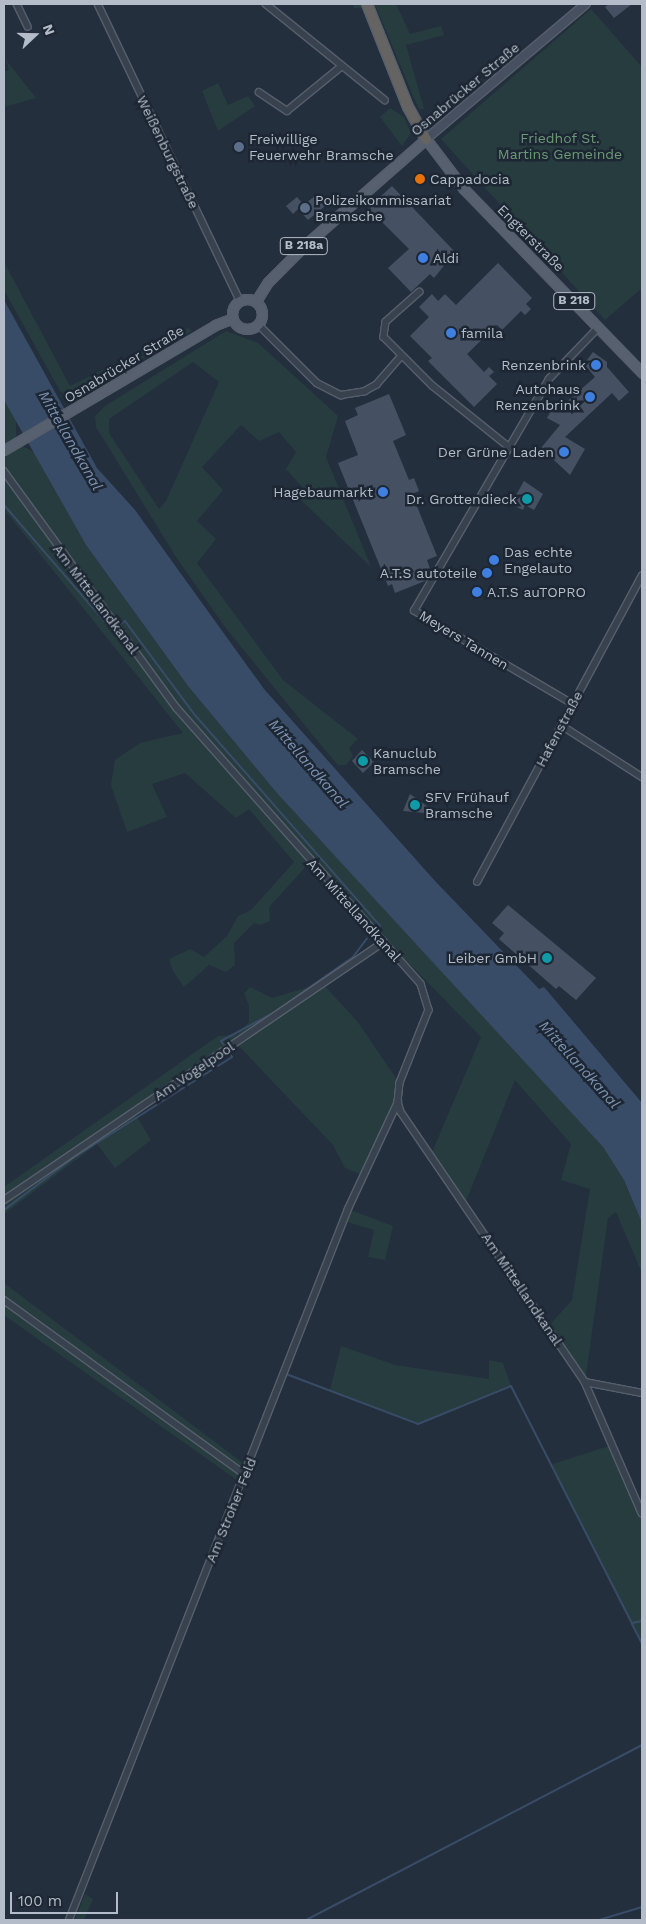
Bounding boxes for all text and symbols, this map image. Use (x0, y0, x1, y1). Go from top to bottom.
north arrow (10, 10, 60, 60)
text: N (40, 22, 58, 37)
street label: Osnabrücker Straße (407, 39, 523, 139)
street label: Weißenburgstraße (133, 93, 203, 211)
park label: Friedhof St. Martins Gemeinde (498, 130, 622, 162)
place label: Freiwillige Feuerwehr Bramsche (249, 131, 394, 164)
marker: Freiwillige Feuerwehr Bramsche (233, 141, 245, 153)
place label: Cappadocia (430, 171, 510, 187)
marker: Cappadocia (414, 173, 426, 185)
place label: Polizeikommissariat Bramsche (315, 192, 451, 224)
street label: Engterstraße (494, 201, 568, 275)
marker: Polizeikommissariat Bramsche (299, 202, 311, 214)
road number: B 218a (279, 237, 329, 256)
place label: Aldi (433, 250, 459, 266)
marker: Aldi (417, 252, 429, 264)
road number: B 218 (553, 292, 595, 310)
street label: Osnabrücker Straße (61, 322, 187, 406)
place label: famila (461, 325, 503, 341)
marker: famila (445, 327, 457, 339)
place label: Renzenbrink (501, 357, 586, 373)
marker: Renzenbrink (590, 359, 602, 371)
place label: Autohaus Renzenbrink (495, 381, 580, 414)
water label: Mittellandkanal (34, 388, 106, 494)
marker: Autohaus Renzenbrink (584, 391, 596, 403)
place label: Der Grüne Laden (438, 444, 554, 460)
marker: Der Grüne Laden (558, 446, 570, 458)
place label: Hagebaumarkt (273, 484, 373, 500)
marker: Hagebaumarkt (377, 486, 389, 498)
place label: Dr. Grottendieck (406, 491, 517, 507)
marker: Dr. Grottendieck (521, 493, 533, 505)
street label: Am Mittellandkanal (49, 541, 143, 657)
place label: Das echte Engelauto (504, 544, 573, 576)
marker: Das echte Engelauto (488, 554, 500, 566)
place label: A.T.S autoteile (380, 565, 477, 581)
marker: A.T.S autoteile (481, 567, 493, 579)
place label: A.T.S auTOPRO (487, 584, 586, 600)
marker: A.T.S auTOPRO (471, 586, 483, 598)
street label: Meyers Tannen (416, 607, 512, 673)
street label: Hafenstraße (532, 688, 586, 770)
water label: Mittellandkanal (264, 716, 352, 812)
place label: Kanuclub Bramsche (373, 745, 441, 778)
marker: Kanuclub Bramsche (357, 755, 369, 767)
place label: SFV Frühauf Bramsche (425, 789, 509, 822)
marker: SFV Frühauf Bramsche (409, 799, 421, 811)
street label: Am Mittellandkanal (303, 855, 405, 965)
place label: Leiber GmbH (447, 950, 537, 966)
marker: Leiber GmbH (541, 952, 553, 964)
water label: Mittellandkanal (535, 1017, 623, 1113)
street label: Am Vogelpool (150, 1038, 238, 1104)
street label: Am Mittellandkanal (478, 1229, 566, 1349)
street label: Am Stroher Feld (202, 1455, 260, 1565)
scale bar (12, 1882, 120, 1914)
text: 100 m (18, 1892, 62, 1910)

